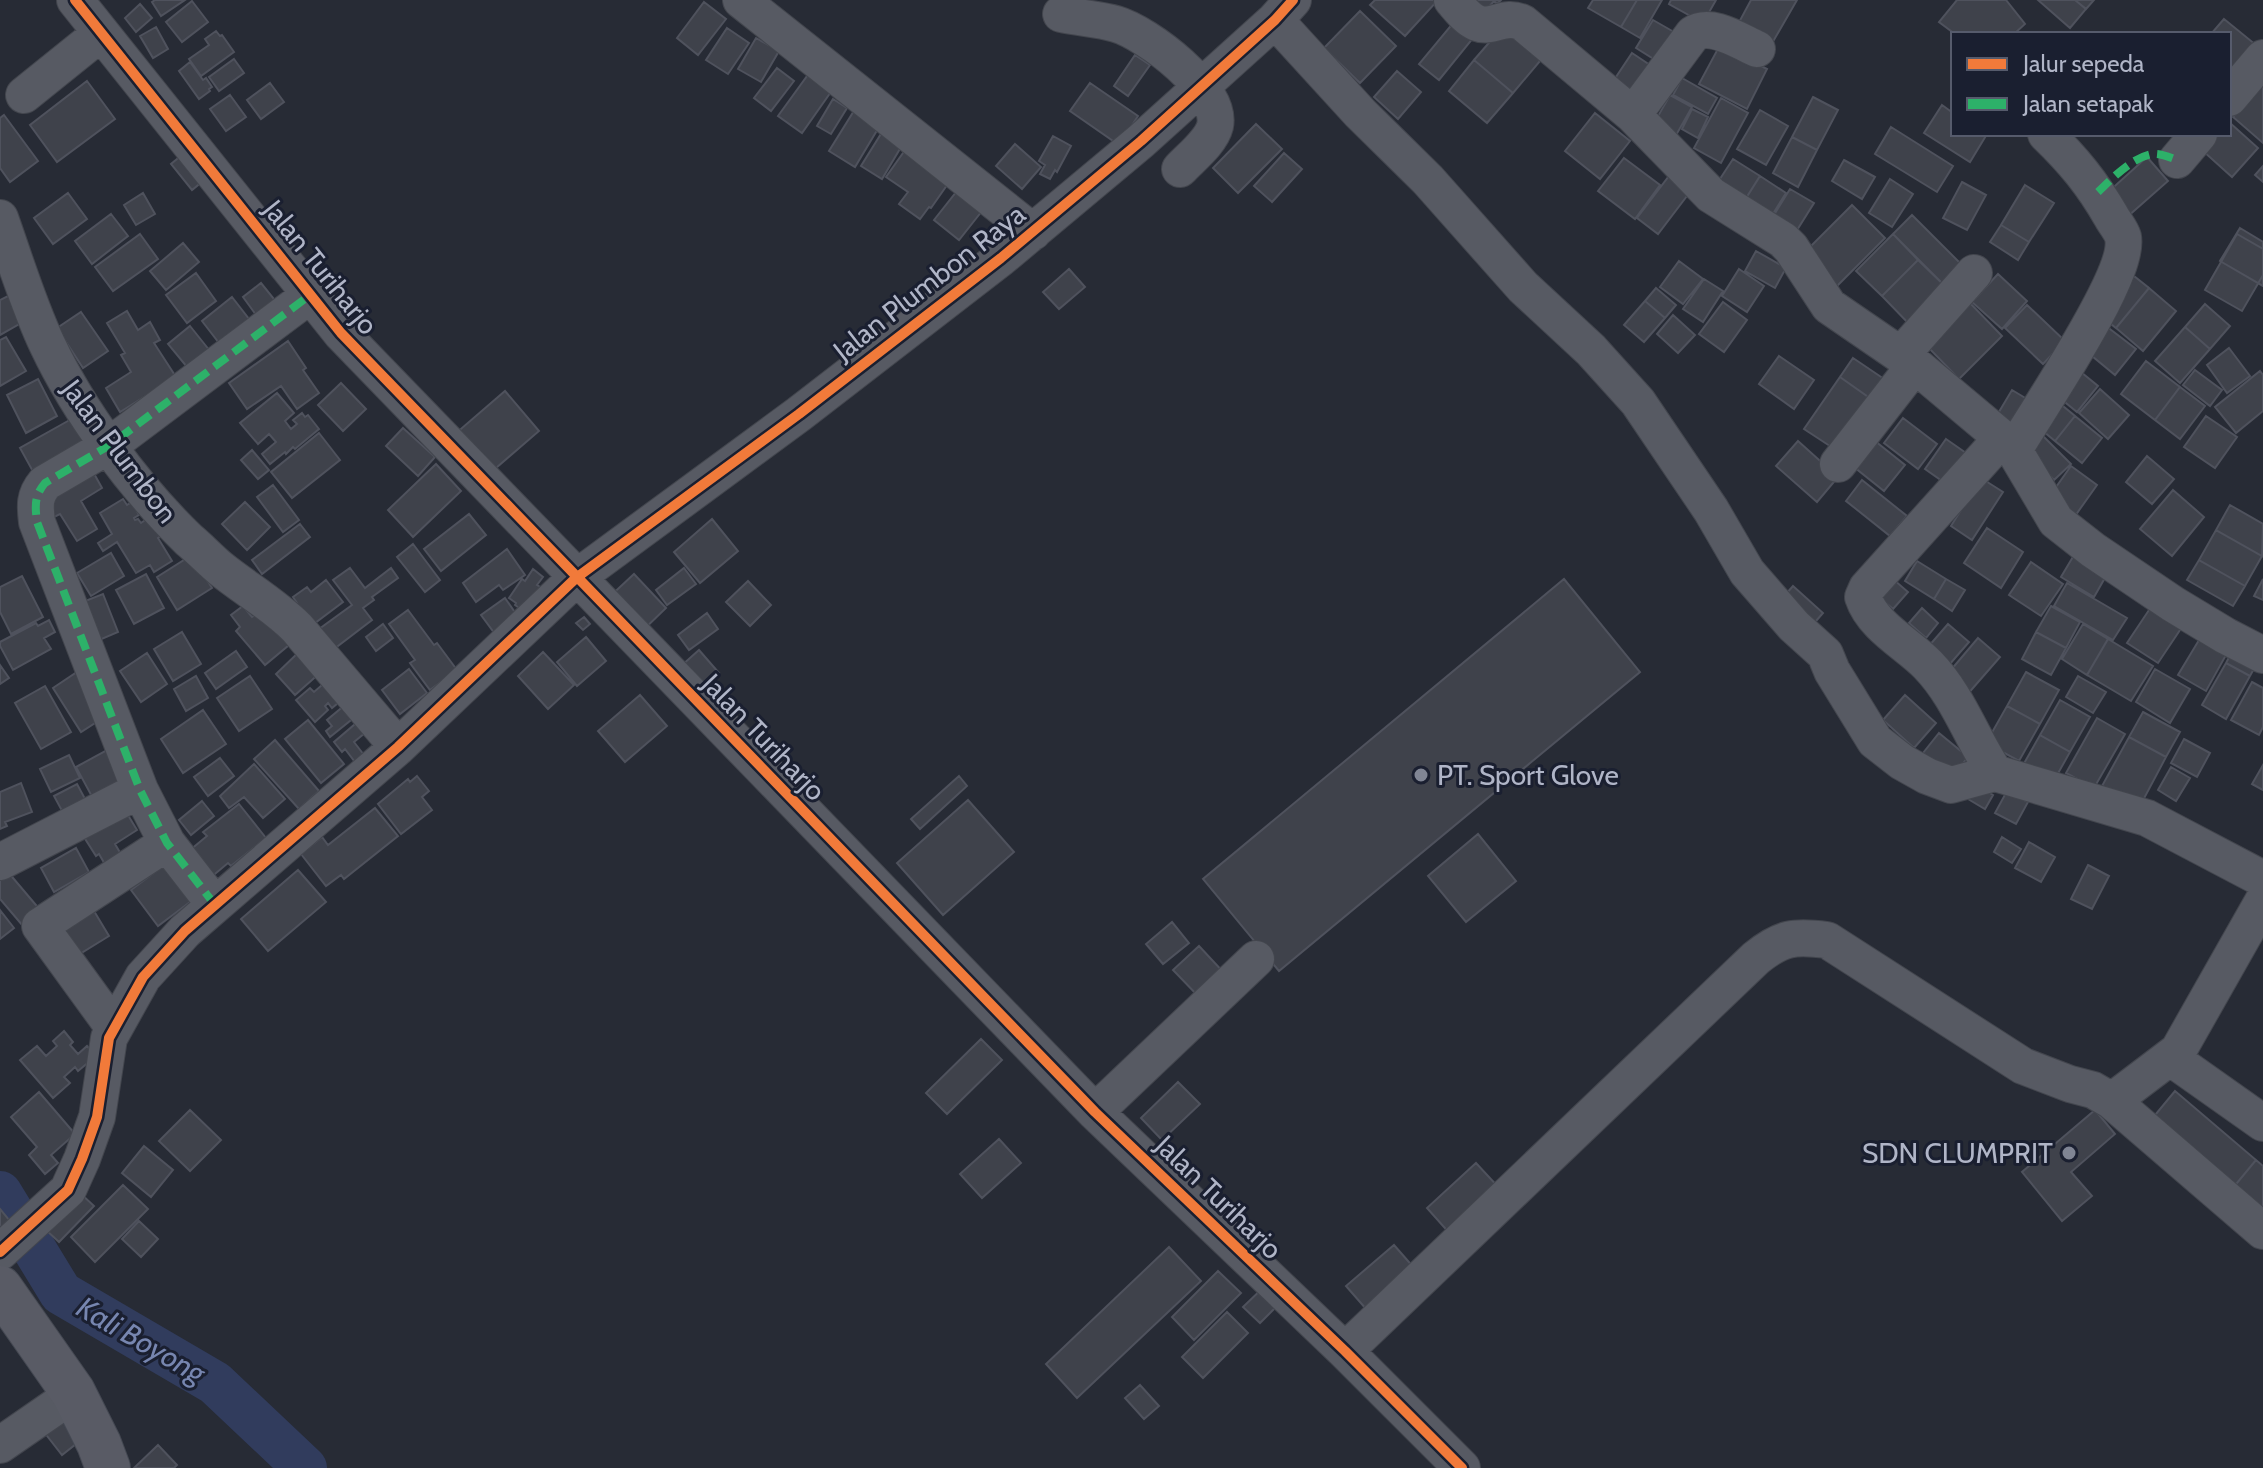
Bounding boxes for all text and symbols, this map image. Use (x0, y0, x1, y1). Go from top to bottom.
legend (1951, 32, 2231, 136)
text: Jalur sepeda (2022, 49, 2145, 78)
text: Jalan setapak (2022, 89, 2154, 118)
street label: Jalan Turiharjo (256, 192, 386, 341)
street label: Jalan Plumbon Raya (826, 196, 1032, 368)
street label: Jalan Plumbon (54, 372, 185, 529)
street label: Jalan Turiharjo (694, 666, 833, 807)
place label: PT. Sport Glove (1437, 758, 1619, 792)
marker: PT. Sport Glove (1412, 766, 1430, 784)
street label: Jalan Turiharjo (1148, 1127, 1289, 1266)
place label: SDN CLUMPRIT (1862, 1136, 2053, 1170)
marker: SDN CLUMPRIT (2060, 1144, 2078, 1162)
water label: Kali Boyong (70, 1288, 213, 1392)

